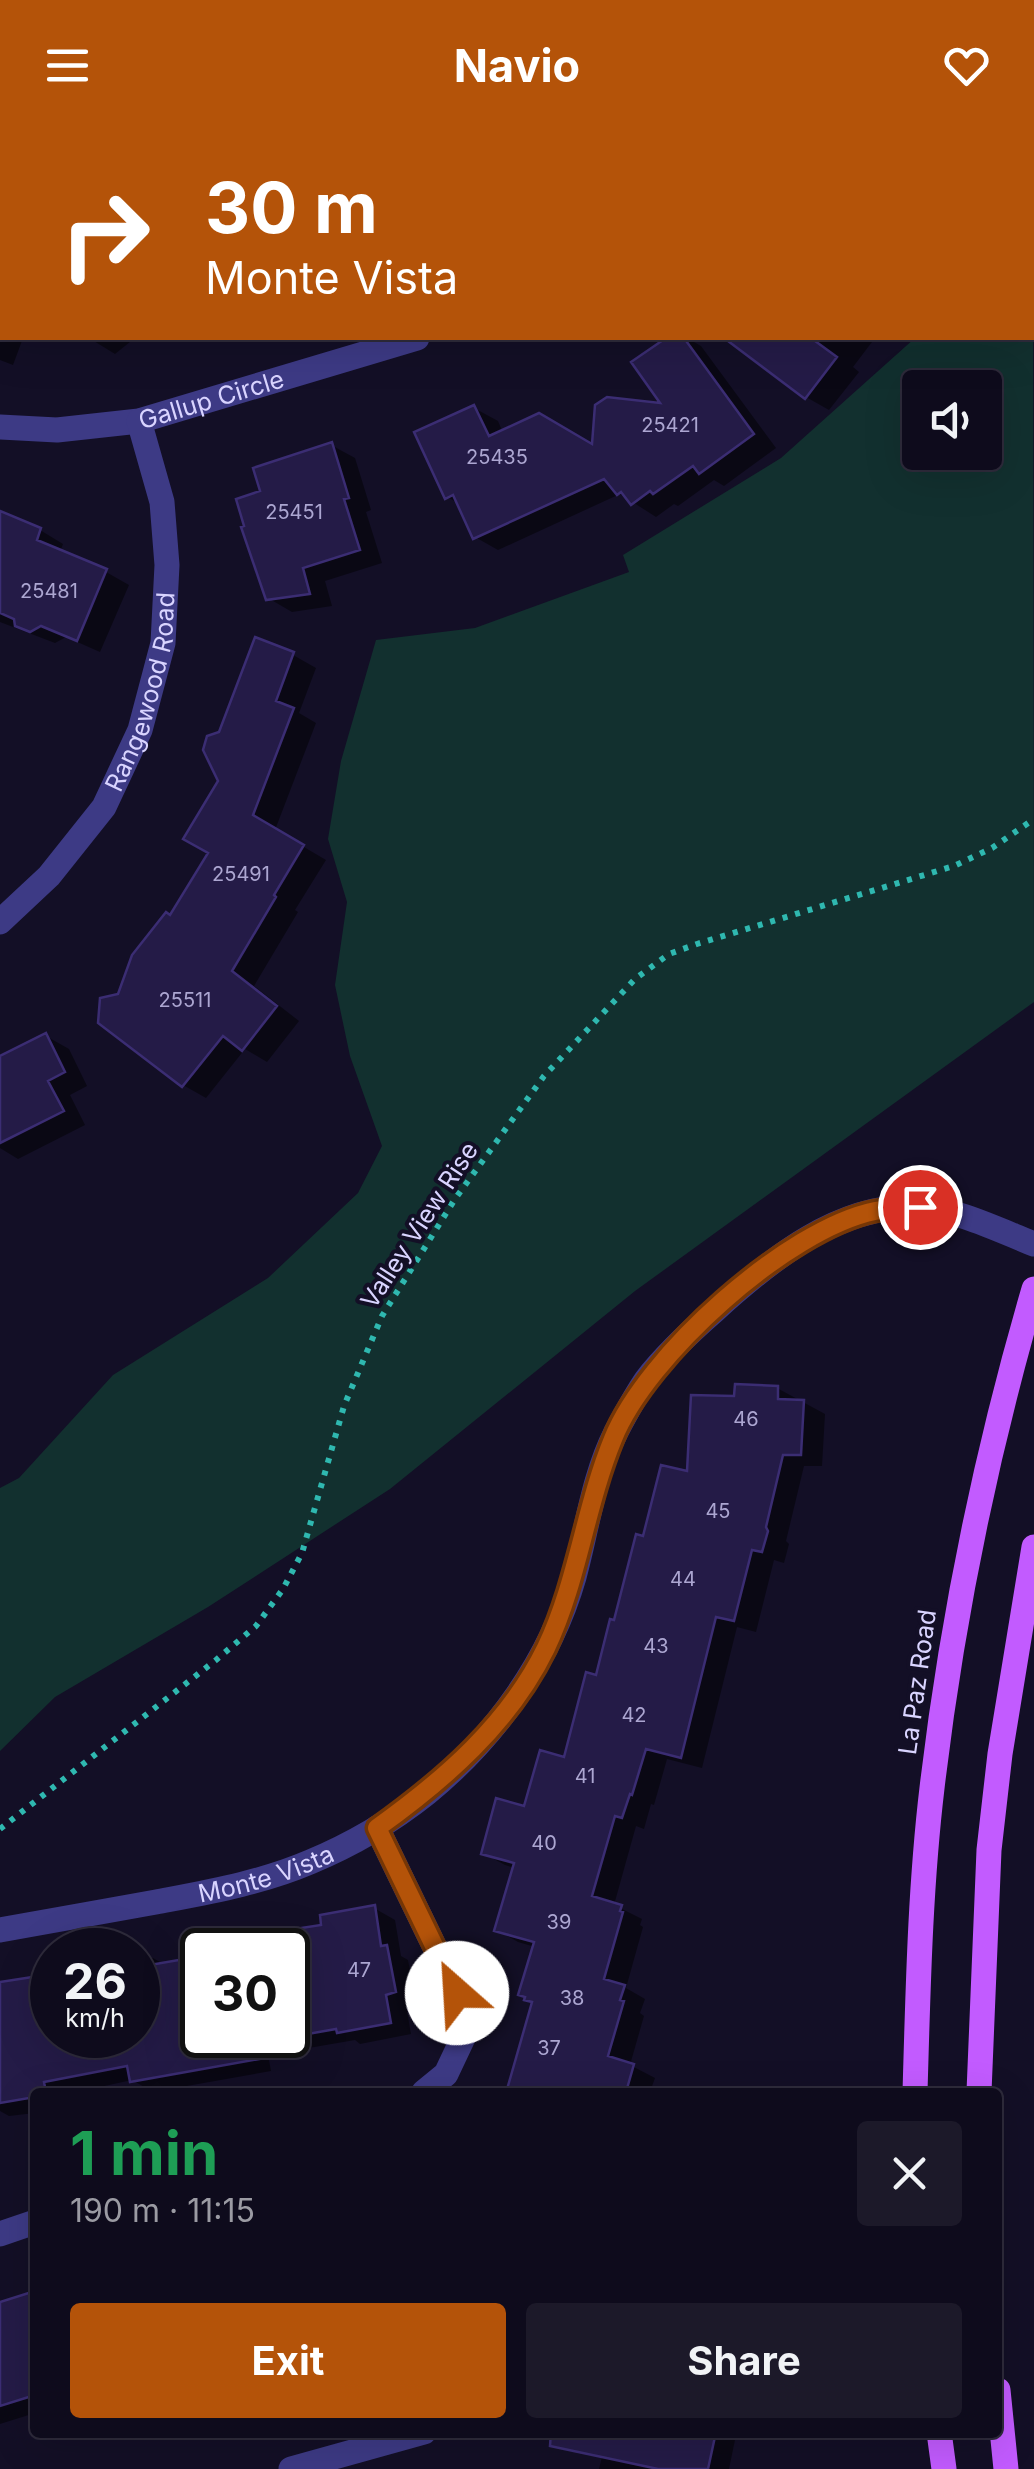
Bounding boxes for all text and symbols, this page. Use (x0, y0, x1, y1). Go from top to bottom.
icon: menu (40, 38, 95, 93)
text: Navio (454, 38, 580, 93)
icon: heart (939, 38, 994, 93)
text: 30 m (205, 165, 378, 250)
icon: right (40, 170, 170, 300)
text: Monte Vista (205, 250, 458, 305)
street label: Gallup Circle (135, 364, 288, 435)
map controls (902, 370, 1002, 470)
button: sound (902, 370, 1002, 470)
house number: 25421 (641, 413, 699, 437)
house number: 25435 (466, 445, 528, 469)
house number: 25451 (265, 500, 323, 524)
house number: 25481 (20, 579, 78, 603)
street label: Rangewood Road (98, 591, 181, 796)
house number: 25491 (212, 862, 270, 886)
house number: 25511 (159, 988, 211, 1012)
street label: Valley View Rise (354, 1136, 484, 1314)
pin (878, 1165, 963, 1250)
icon: arrive (893, 1180, 948, 1235)
house number: 46 (733, 1407, 759, 1431)
house number: 45 (705, 1499, 731, 1523)
house number: 44 (670, 1567, 696, 1591)
street label: La Paz Road (892, 1607, 942, 1757)
house number: 43 (643, 1634, 669, 1658)
house number: 42 (621, 1703, 647, 1727)
house number: 41 (575, 1764, 595, 1788)
house number: 40 (531, 1831, 557, 1855)
street label: Monte Vista (195, 1838, 339, 1909)
house number: 39 (547, 1910, 571, 1934)
speed limit sign: 30 (180, 1928, 310, 2058)
position arrow (405, 1941, 509, 2045)
text: 26 (63, 1951, 127, 2011)
house number: 47 (347, 1958, 371, 1982)
house number: 38 (560, 1986, 584, 2010)
text: km/h (65, 2003, 125, 2033)
house number: 37 (537, 2036, 561, 2060)
text: 1 min (70, 2117, 218, 2189)
button: close (857, 2121, 962, 2226)
text: 190 m · 11:15 (70, 2191, 255, 2230)
button: Exit (70, 2303, 506, 2418)
button: Share (526, 2303, 962, 2418)

